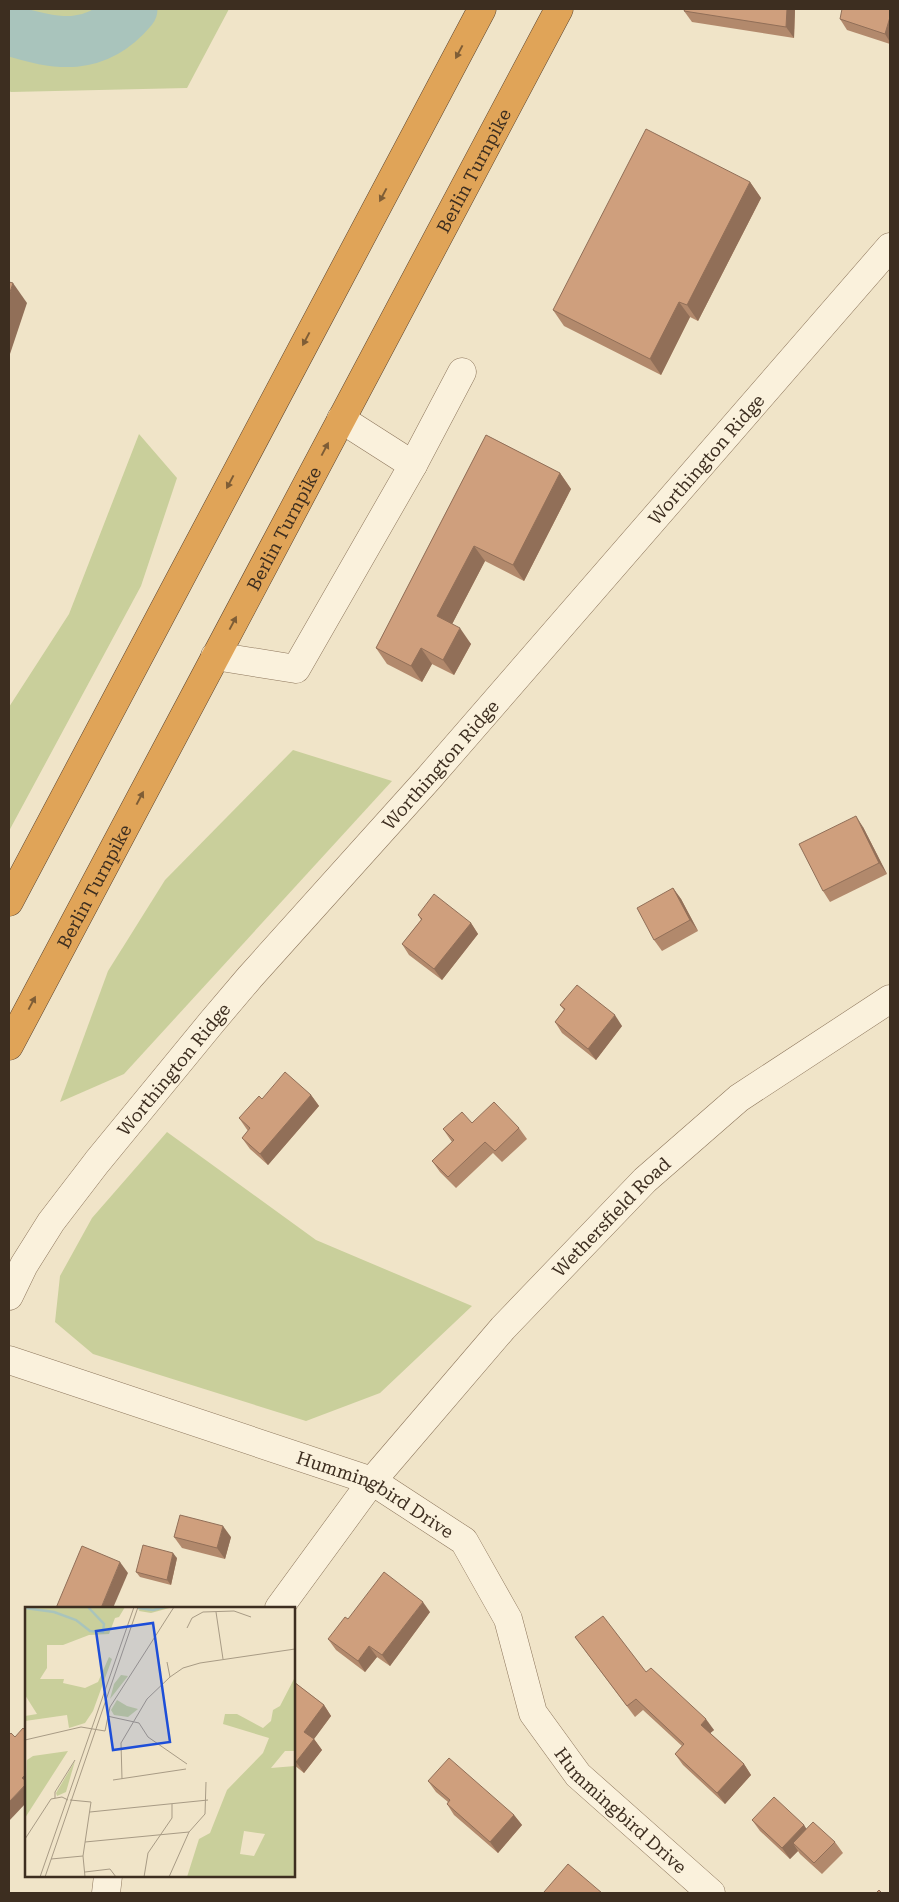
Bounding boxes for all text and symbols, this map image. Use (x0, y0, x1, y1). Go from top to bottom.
one-way arrow (455, 45, 463, 59)
street label: Berlin Turnpike (432, 105, 515, 236)
one-way arrow (379, 188, 387, 203)
one-way arrow (302, 331, 310, 346)
street label: Worthington Ridge (644, 389, 768, 528)
one-way arrow (321, 441, 329, 456)
street label: Berlin Turnpike (242, 463, 325, 594)
one-way arrow (226, 475, 234, 490)
one-way arrow (229, 616, 237, 630)
street label: Worthington Ridge (377, 695, 503, 834)
one-way arrow (136, 790, 144, 805)
street label: Berlin Turnpike (52, 820, 135, 952)
one-way arrow (27, 996, 36, 1010)
street label: Worthington Ridge (113, 998, 234, 1140)
street label: Wethersfield Road (548, 1152, 675, 1281)
street label: Hummingbird Drive (294, 1446, 458, 1542)
inset map (25, 1607, 295, 1877)
street label: Hummingbird Drive (551, 1743, 691, 1877)

